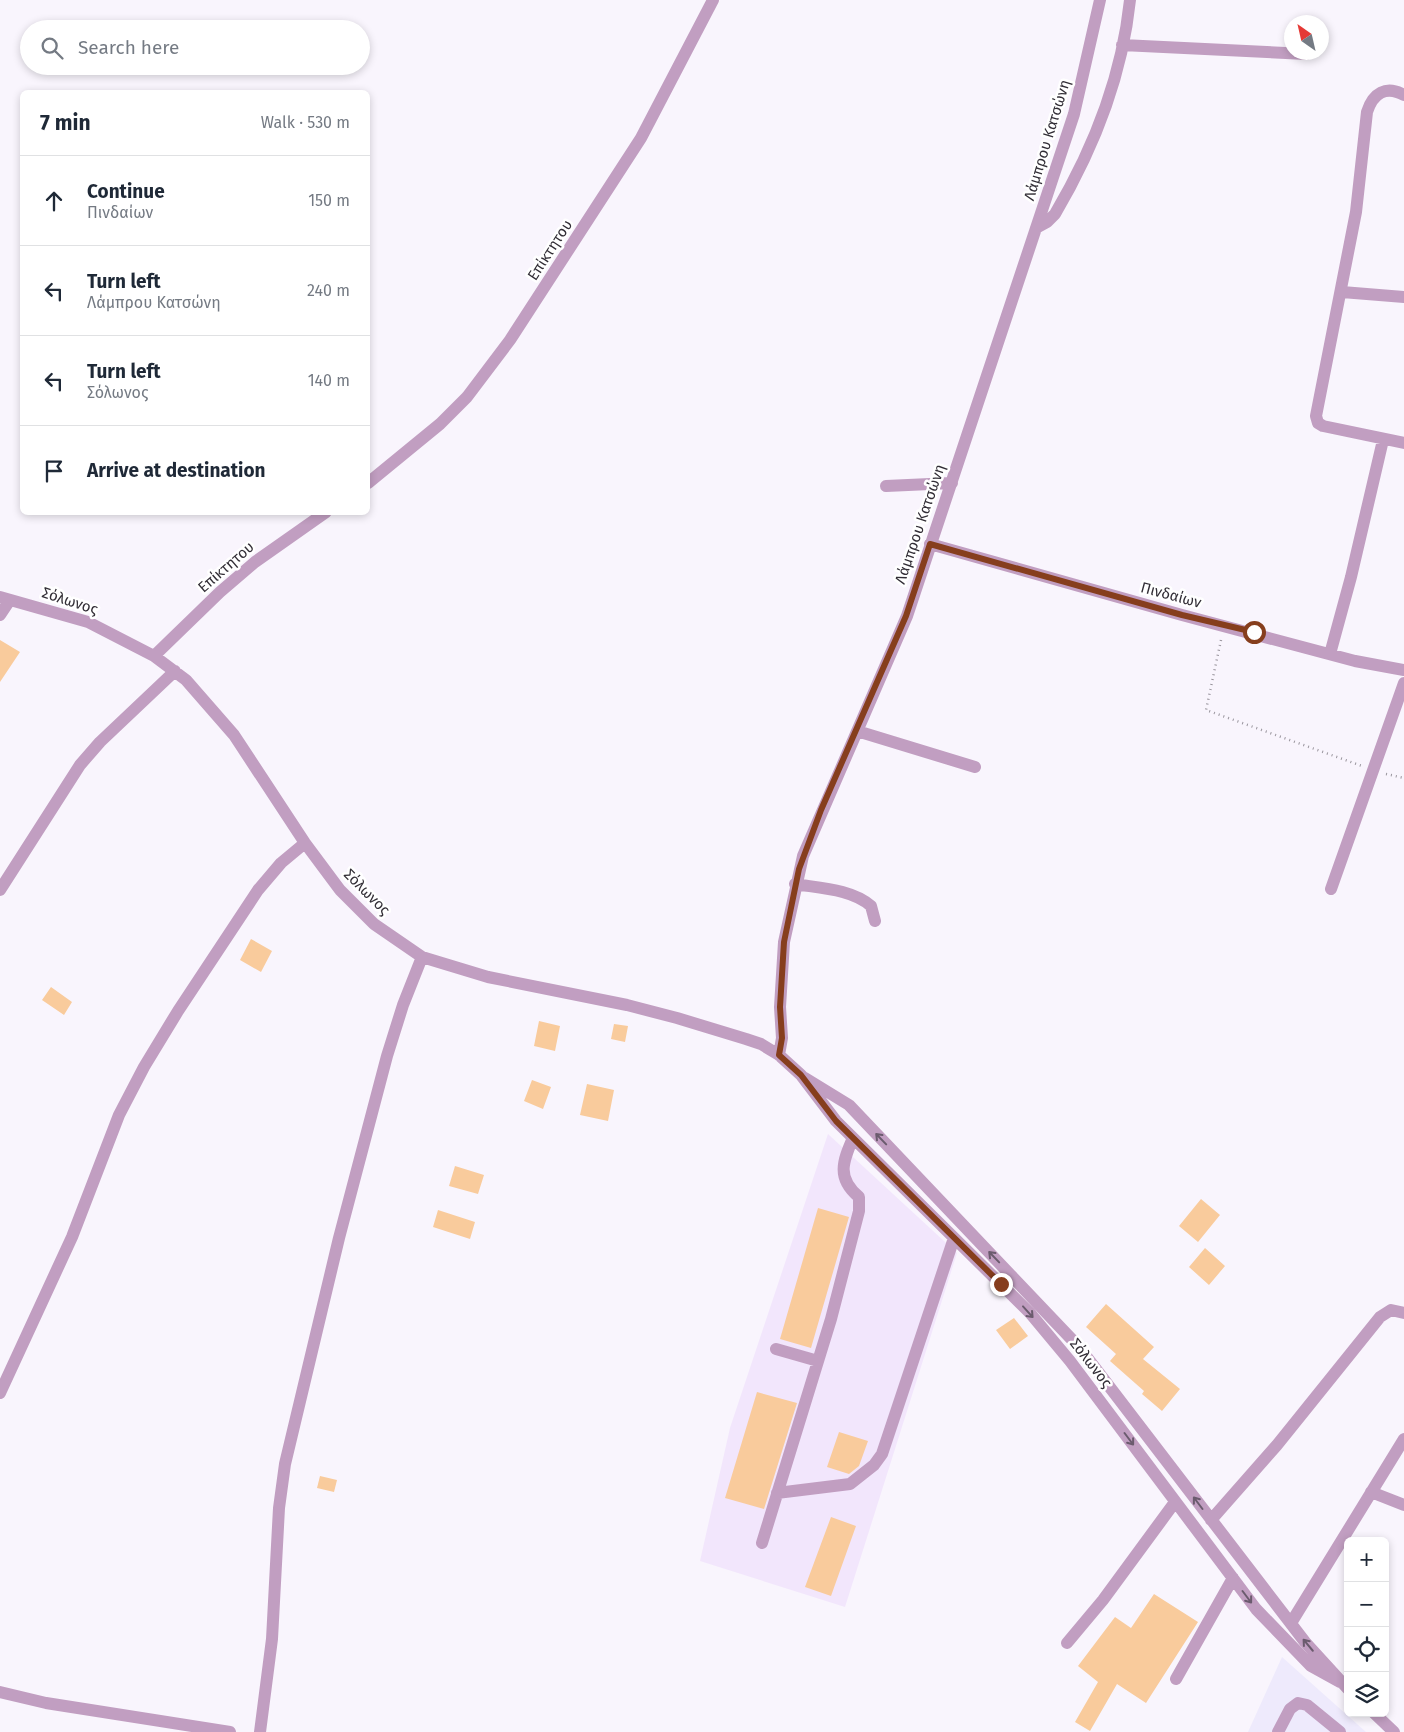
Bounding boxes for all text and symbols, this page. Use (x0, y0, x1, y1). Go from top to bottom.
north arrow (1284, 15, 1329, 60)
search box (20, 20, 370, 75)
icon: search (38, 34, 66, 62)
text: Search here (78, 36, 179, 59)
street label: Λάμπρου Κατσώνη (1020, 77, 1074, 203)
text: 7 min (40, 110, 91, 136)
text: Walk · 530 m (261, 113, 350, 132)
text: Continue (87, 180, 165, 203)
icon: ahead (40, 187, 68, 215)
text: 150 m (308, 191, 350, 210)
text: Πινδαίων (87, 203, 153, 222)
street label: Επίκτητου (524, 216, 576, 284)
text: Turn left (87, 270, 161, 293)
icon: left (40, 277, 68, 305)
text: 240 m (307, 281, 350, 300)
text: Λάμπρου Κατσώνη (87, 293, 221, 312)
text: Turn left (87, 360, 161, 383)
icon: left (40, 367, 68, 395)
text: 140 m (308, 371, 350, 390)
text: Σόλωνος (87, 383, 148, 402)
icon: arrive (40, 457, 68, 485)
text: Arrive at destination (87, 459, 266, 482)
street label: Λάμπρου Κατσώνη (891, 462, 949, 586)
street label: Επίκτητου (194, 538, 258, 596)
street label: Πινδαίων (1139, 578, 1204, 612)
street label: Σόλωνος (40, 584, 100, 618)
route start (1243, 621, 1266, 644)
street label: Σόλωνος (340, 865, 394, 919)
one-way arrow (875, 1133, 887, 1146)
one-way arrow (988, 1250, 1000, 1263)
route end (990, 1273, 1013, 1296)
one-way arrow (1023, 1305, 1034, 1318)
street label: Σόλωνος (1066, 1335, 1116, 1391)
one-way arrow (1123, 1432, 1134, 1445)
one-way arrow (1193, 1496, 1203, 1510)
map controls (1344, 1537, 1389, 1717)
button: + (1344, 1537, 1389, 1582)
button: − (1344, 1582, 1389, 1627)
one-way arrow (1242, 1590, 1253, 1603)
button: locate (1344, 1627, 1389, 1672)
one-way arrow (1303, 1639, 1314, 1652)
button: layers (1344, 1672, 1389, 1717)

